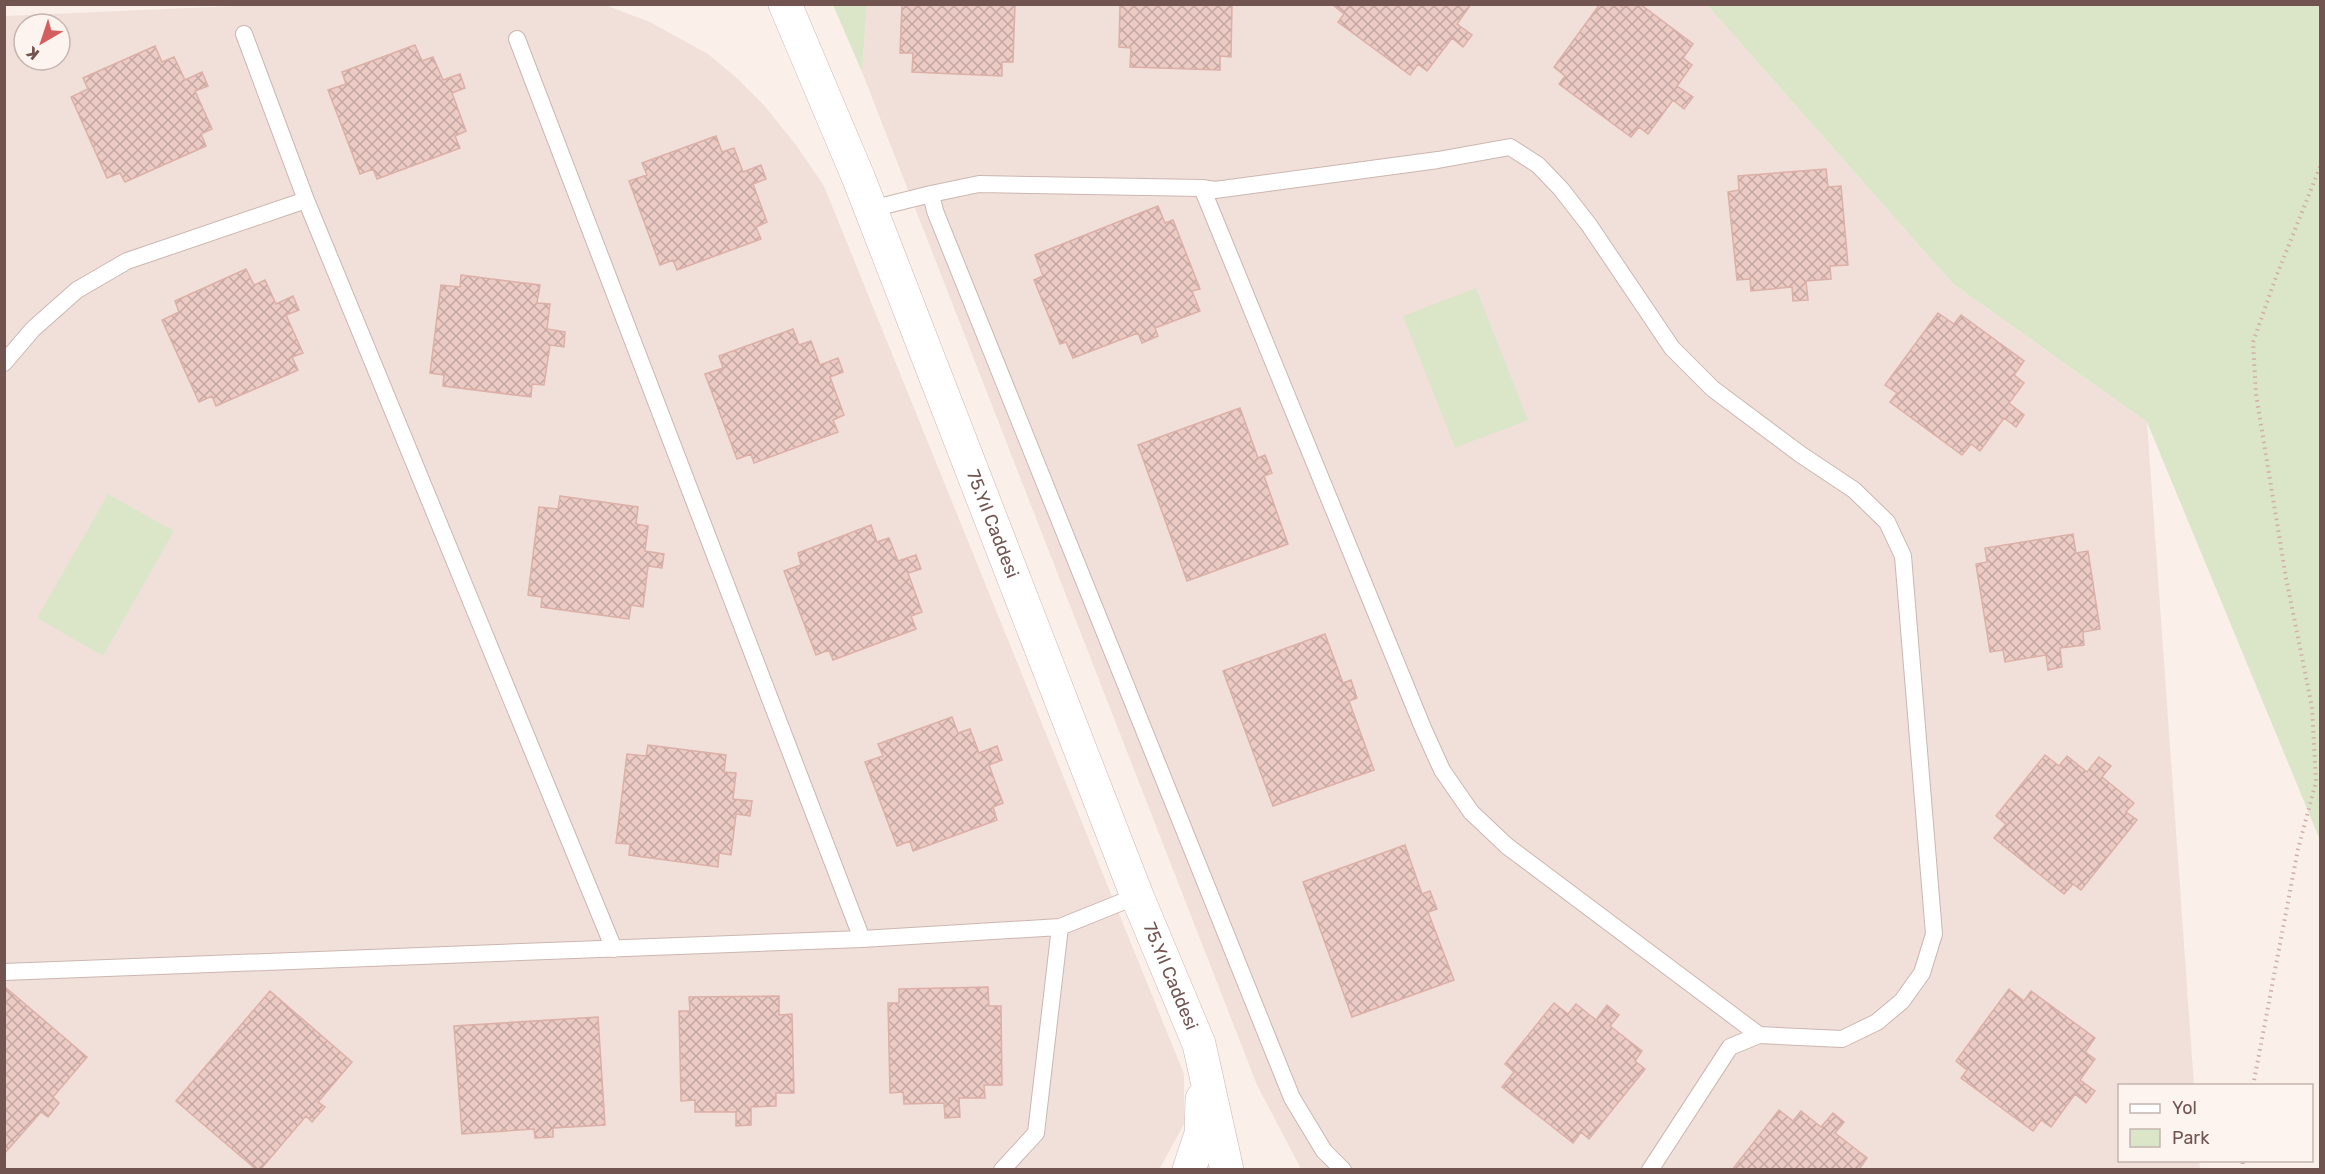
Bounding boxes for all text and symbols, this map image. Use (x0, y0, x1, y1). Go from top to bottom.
north arrow (12, 12, 72, 72)
text: K (22, 42, 43, 64)
street label: 75.Yıl Caddesi (962, 467, 1024, 581)
street label: 75.Yıl Caddesi (1138, 919, 1203, 1033)
legend (2118, 1084, 2313, 1162)
text: Yol (2172, 1097, 2197, 1119)
text: Park (2172, 1127, 2210, 1149)

